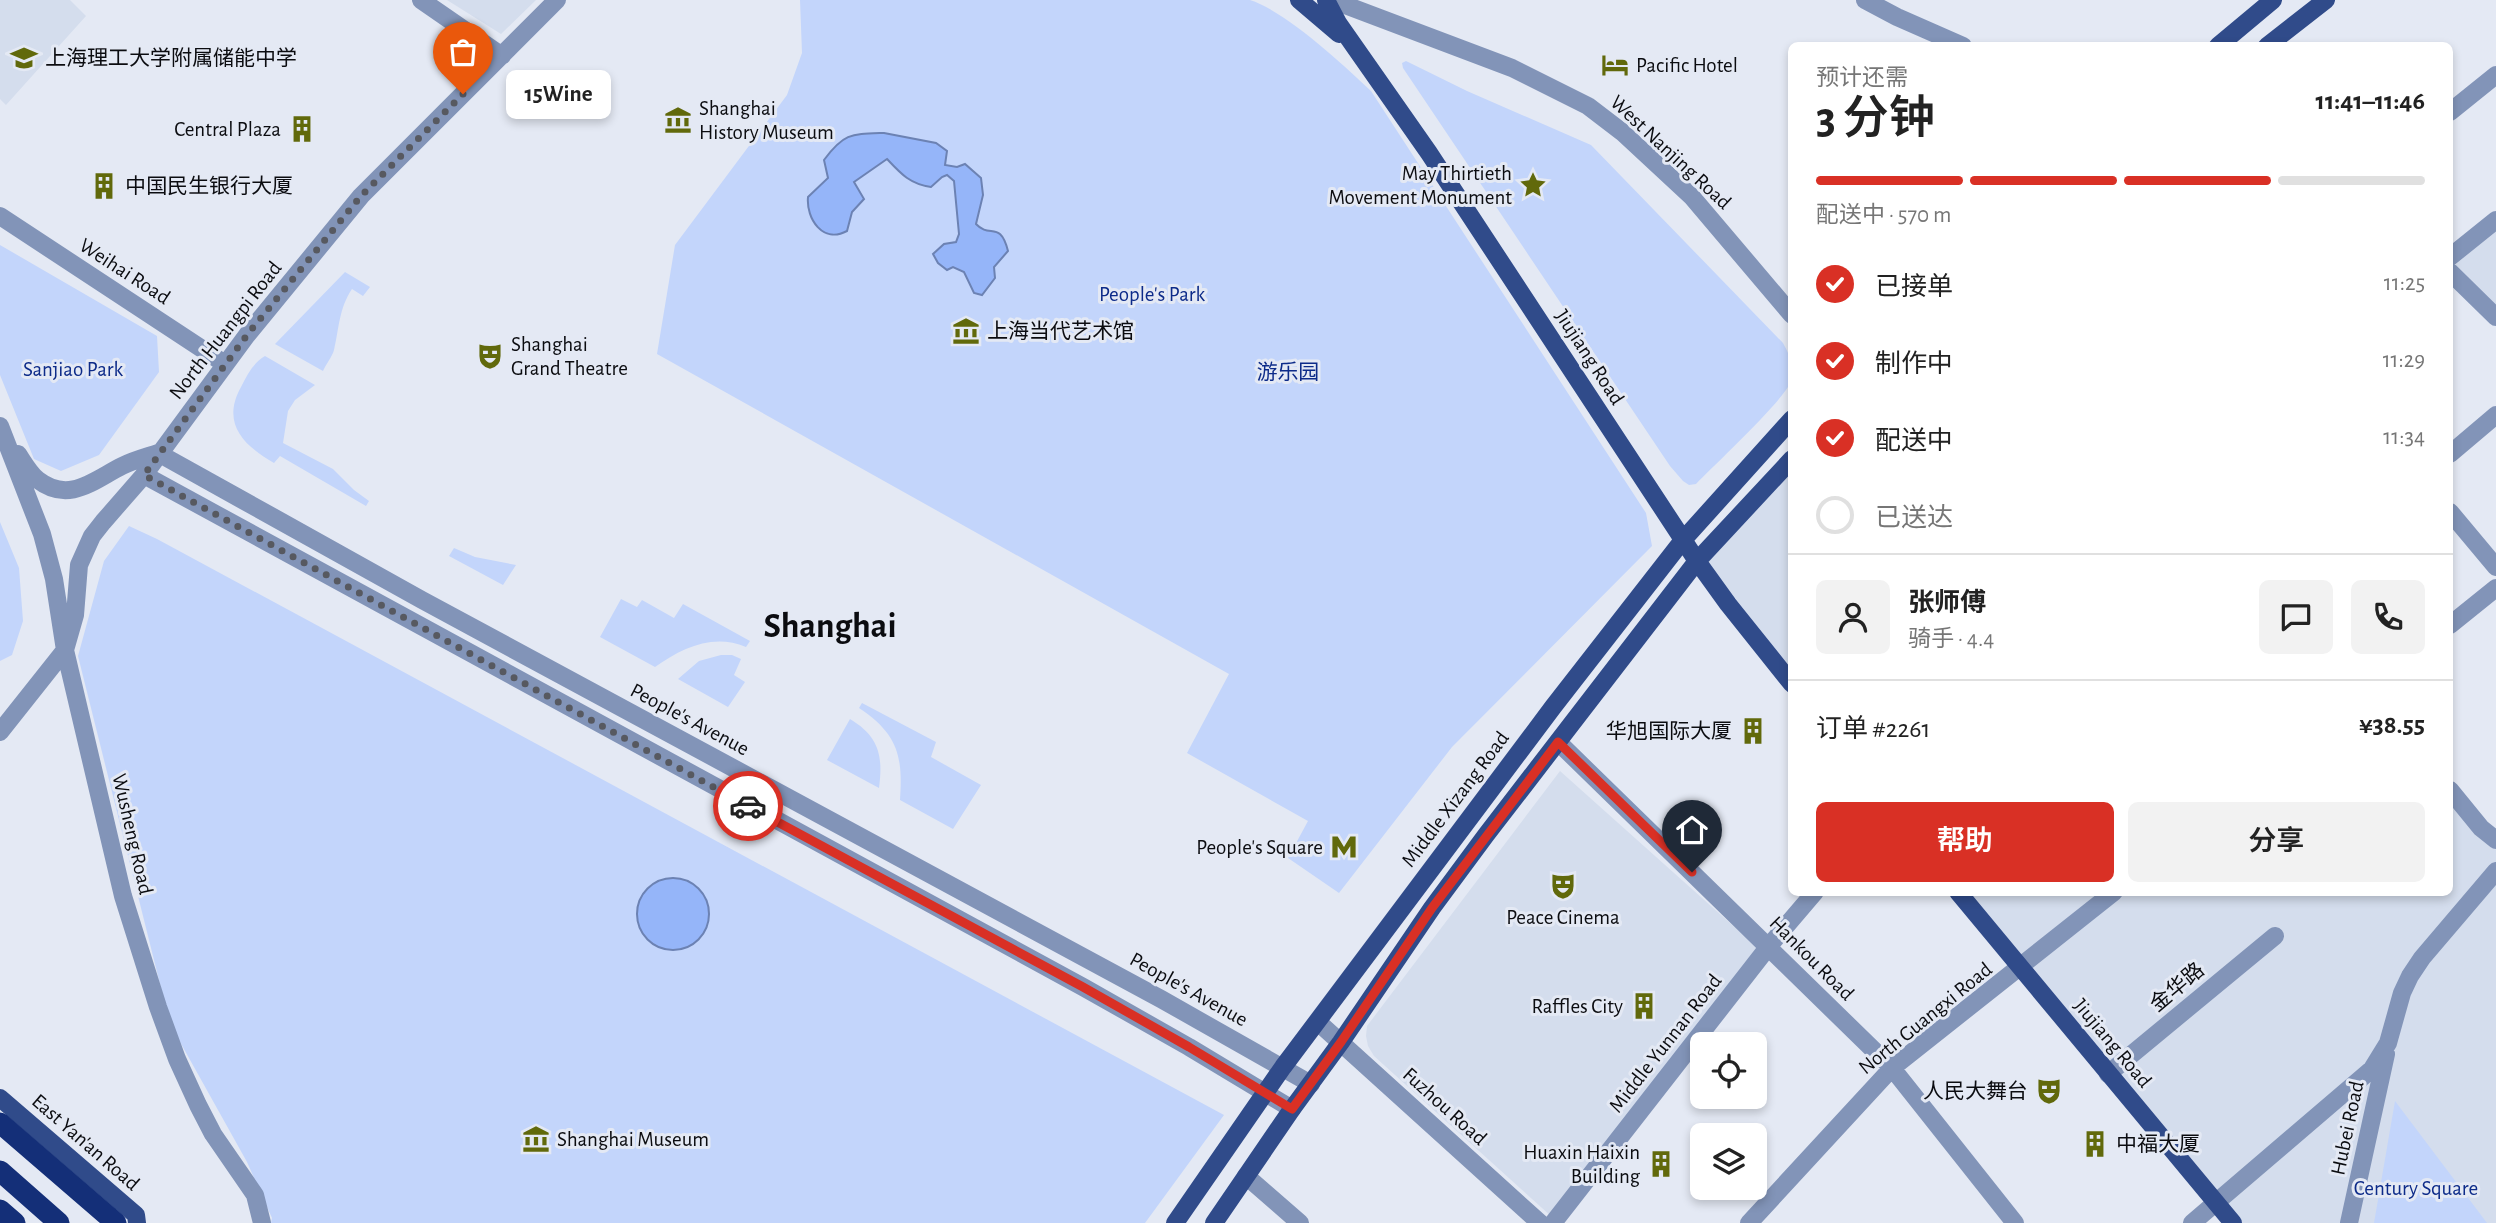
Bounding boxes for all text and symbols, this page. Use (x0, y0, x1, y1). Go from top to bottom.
pin (433, 22, 493, 94)
icon: bag (444, 33, 482, 71)
school or university icon: 上海理工大学附属储能中学 (9, 43, 39, 73)
place label: 上海理工大学附属储能中学 (45, 47, 297, 69)
hotel icon: Pacific Hotel (1600, 50, 1630, 80)
place label: Pacific Hotel (1636, 55, 1738, 76)
text: 预计还需 (1816, 67, 1908, 90)
callout: 15Wine (505, 70, 610, 119)
text: 15Wine (524, 83, 593, 106)
text: 11:41–11:46 (2316, 88, 2425, 114)
street label: West Nanjing Road (1606, 91, 1735, 214)
text: 3 分钟 (1816, 96, 1935, 142)
place label: Shanghai History Museum (699, 98, 834, 143)
museum icon: Shanghai History Museum (663, 105, 693, 135)
building icon: Central Plaza (287, 114, 317, 144)
place label: Central Plaza (174, 119, 281, 140)
place label: May Thirtieth Movement Monument (1328, 163, 1512, 208)
place icon: May Thirtieth Movement Monument (1518, 170, 1548, 200)
building icon: 中国民生银行大厦 (89, 171, 119, 201)
place label: 中国民生银行大厦 (125, 175, 293, 197)
text: 配送中 · 570 m (1816, 204, 1951, 227)
street label: Weihai Road (76, 234, 174, 308)
street label: North Huangpi Road (165, 257, 286, 403)
icon: check (1816, 265, 1854, 303)
text: 11:25 (2384, 272, 2425, 295)
text: 已接单 (1875, 274, 1953, 300)
park label: People's Park (1099, 284, 1205, 305)
street label: Jiujiang Road (1551, 306, 1628, 409)
museum icon: 上海当代艺术馆 (951, 316, 981, 346)
place label: 上海当代艺术馆 (987, 320, 1134, 342)
place label: Shanghai Grand Theatre (511, 334, 628, 379)
theatre icon: Shanghai Grand Theatre (475, 341, 505, 371)
icon: check (1816, 342, 1854, 380)
text: 11:29 (2383, 349, 2425, 372)
text: 制作中 (1875, 351, 1953, 377)
park label: Sanjiao Park (23, 359, 124, 380)
park label: 游乐园 (1257, 361, 1320, 383)
icon: check (1816, 419, 1854, 457)
text: 11:34 (2383, 426, 2425, 449)
text: 配送中 (1875, 428, 1953, 454)
text: 已送达 (1875, 505, 1953, 531)
button: person (1816, 580, 1890, 654)
button: chat (2259, 580, 2333, 654)
button: phone (2351, 580, 2425, 654)
text: 张师傅 (1908, 590, 1986, 616)
district label: Shanghai (763, 609, 897, 644)
text: 骑手 · 4.4 (1908, 628, 1994, 651)
street label: People's Avenue (627, 679, 753, 759)
text: ¥38.55 (2359, 712, 2425, 738)
building icon: 华旭国际大厦 (1738, 716, 1768, 746)
text: 订单 #2261 (1816, 716, 1931, 742)
place label: 华旭国际大厦 (1606, 720, 1732, 742)
street label: Middle Xizang Road (1398, 728, 1513, 871)
courier (713, 771, 783, 841)
street label: Wusheng Road (108, 772, 157, 897)
icon: car (729, 787, 767, 825)
pin (1662, 800, 1722, 872)
button: 帮助 (1816, 802, 2114, 882)
button: 分享 (2128, 802, 2425, 882)
icon: home (1673, 811, 1711, 849)
metro station icon: People's Square (1329, 832, 1359, 862)
place label: People's Square (1196, 837, 1323, 858)
theatre icon: Peace Cinema (1548, 871, 1578, 901)
place label: Peace Cinema (1506, 907, 1620, 928)
street label: Hankou Road (1765, 912, 1858, 1005)
street label: People's Avenue (1126, 948, 1251, 1030)
street label: North Guangxi Road (1855, 958, 1996, 1078)
street label: 金华路 (2146, 958, 2208, 1016)
street label: Middle Yunnan Road (1605, 970, 1726, 1116)
building icon: Raffles City (1629, 991, 1659, 1021)
street label: Jiujiang Road (2070, 995, 2156, 1092)
place label: Raffles City (1531, 996, 1623, 1017)
map controls (1690, 1032, 1767, 1200)
button: locate (1690, 1032, 1767, 1109)
street label: Fuzhou Road (1399, 1064, 1491, 1149)
theatre icon: 人民大舞台 (2034, 1076, 2064, 1106)
street label: Hubei Road (2327, 1079, 2368, 1177)
place label: 人民大舞台 (1923, 1080, 2028, 1102)
street label: East Yan'an Road (28, 1090, 144, 1195)
button: layers (1690, 1123, 1767, 1200)
museum icon: Shanghai Museum (521, 1124, 551, 1154)
place label: Shanghai Museum (557, 1129, 709, 1150)
building icon: 中福大厦 (2080, 1129, 2110, 1159)
place label: 中福大厦 (2116, 1133, 2200, 1155)
place label: Huaxin Haixin Building (1523, 1142, 1641, 1187)
building icon: Huaxin Haixin Building (1646, 1149, 1676, 1179)
park label: Century Square (2354, 1178, 2478, 1199)

